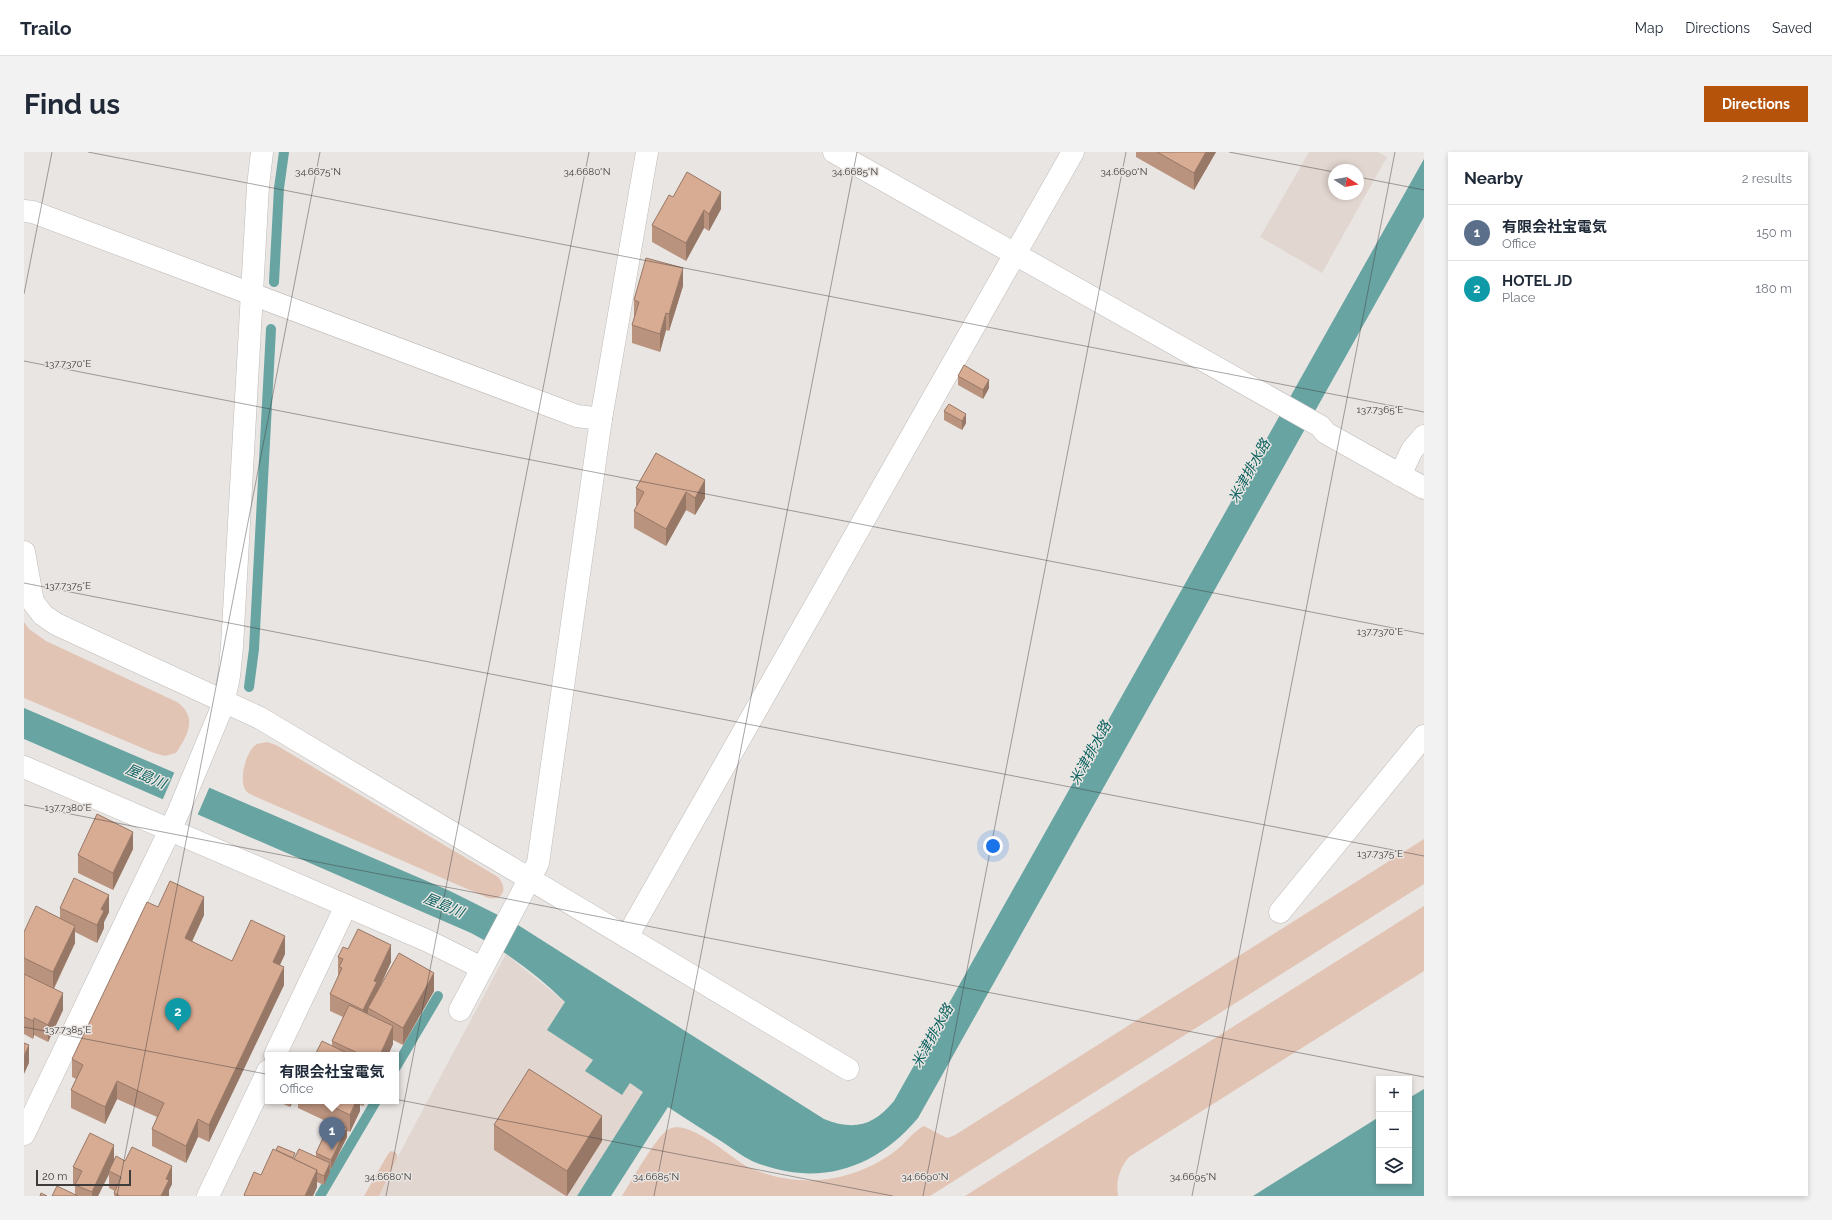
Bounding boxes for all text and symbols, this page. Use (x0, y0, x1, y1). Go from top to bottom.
text: Trailo (20, 17, 71, 39)
text: Map (1635, 20, 1663, 36)
text: Directions (1685, 20, 1750, 36)
text: Saved (1772, 20, 1812, 36)
button: Directions (1704, 86, 1808, 122)
text: Find us (24, 88, 120, 121)
north arrow (1328, 164, 1364, 200)
text: 34.6675°N (295, 166, 341, 177)
text: 34.6680°N (564, 166, 610, 177)
text: 34.6685°N (832, 166, 878, 177)
text: 34.6690°N (1101, 166, 1147, 177)
text: Nearby (1464, 168, 1523, 188)
text: 2 results (1742, 171, 1792, 186)
text: 有限会社宝電気 (1502, 218, 1607, 236)
text: 1 (1474, 225, 1480, 240)
text: 150 m (1756, 225, 1792, 240)
text: Office (1502, 236, 1536, 251)
text: HOTEL JD (1502, 272, 1572, 290)
text: 2 (1473, 281, 1481, 296)
text: 180 m (1756, 281, 1792, 296)
text: Place (1502, 290, 1535, 305)
text: 137.7370°E (45, 358, 91, 369)
text: 137.7365°E (1357, 404, 1403, 415)
water label: 米津排水路 (1225, 436, 1273, 505)
text: 137.7375°E (45, 580, 91, 591)
text: 137.7370°E (1357, 626, 1403, 637)
water label: 米津排水路 (1066, 718, 1114, 787)
water label: 屋島川 (124, 760, 170, 792)
text: 137.7380°E (44, 802, 92, 813)
your location (983, 836, 1003, 856)
text: 137.7375°E (1357, 848, 1403, 859)
water label: 屋島川 (422, 889, 468, 921)
pin: 2 (165, 998, 191, 1031)
water label: 米津排水路 (908, 1001, 956, 1070)
text: 137.7385°E (45, 1024, 91, 1035)
popup (265, 1052, 399, 1104)
text: 有限会社宝電気 (279, 1063, 385, 1081)
map controls (1376, 1076, 1412, 1184)
button: + (1376, 1076, 1412, 1112)
text: Office (279, 1081, 314, 1096)
button: − (1376, 1112, 1412, 1148)
pin: 1 (319, 1117, 345, 1150)
button: layers (1376, 1148, 1412, 1184)
scale bar (36, 1168, 131, 1187)
text: 20 m (42, 1170, 67, 1183)
text: 34.6680°N (365, 1171, 411, 1182)
text: 34.6685°N (633, 1171, 679, 1182)
text: 34.6690°N (902, 1171, 948, 1182)
text: 34.6695°N (1170, 1171, 1216, 1182)

